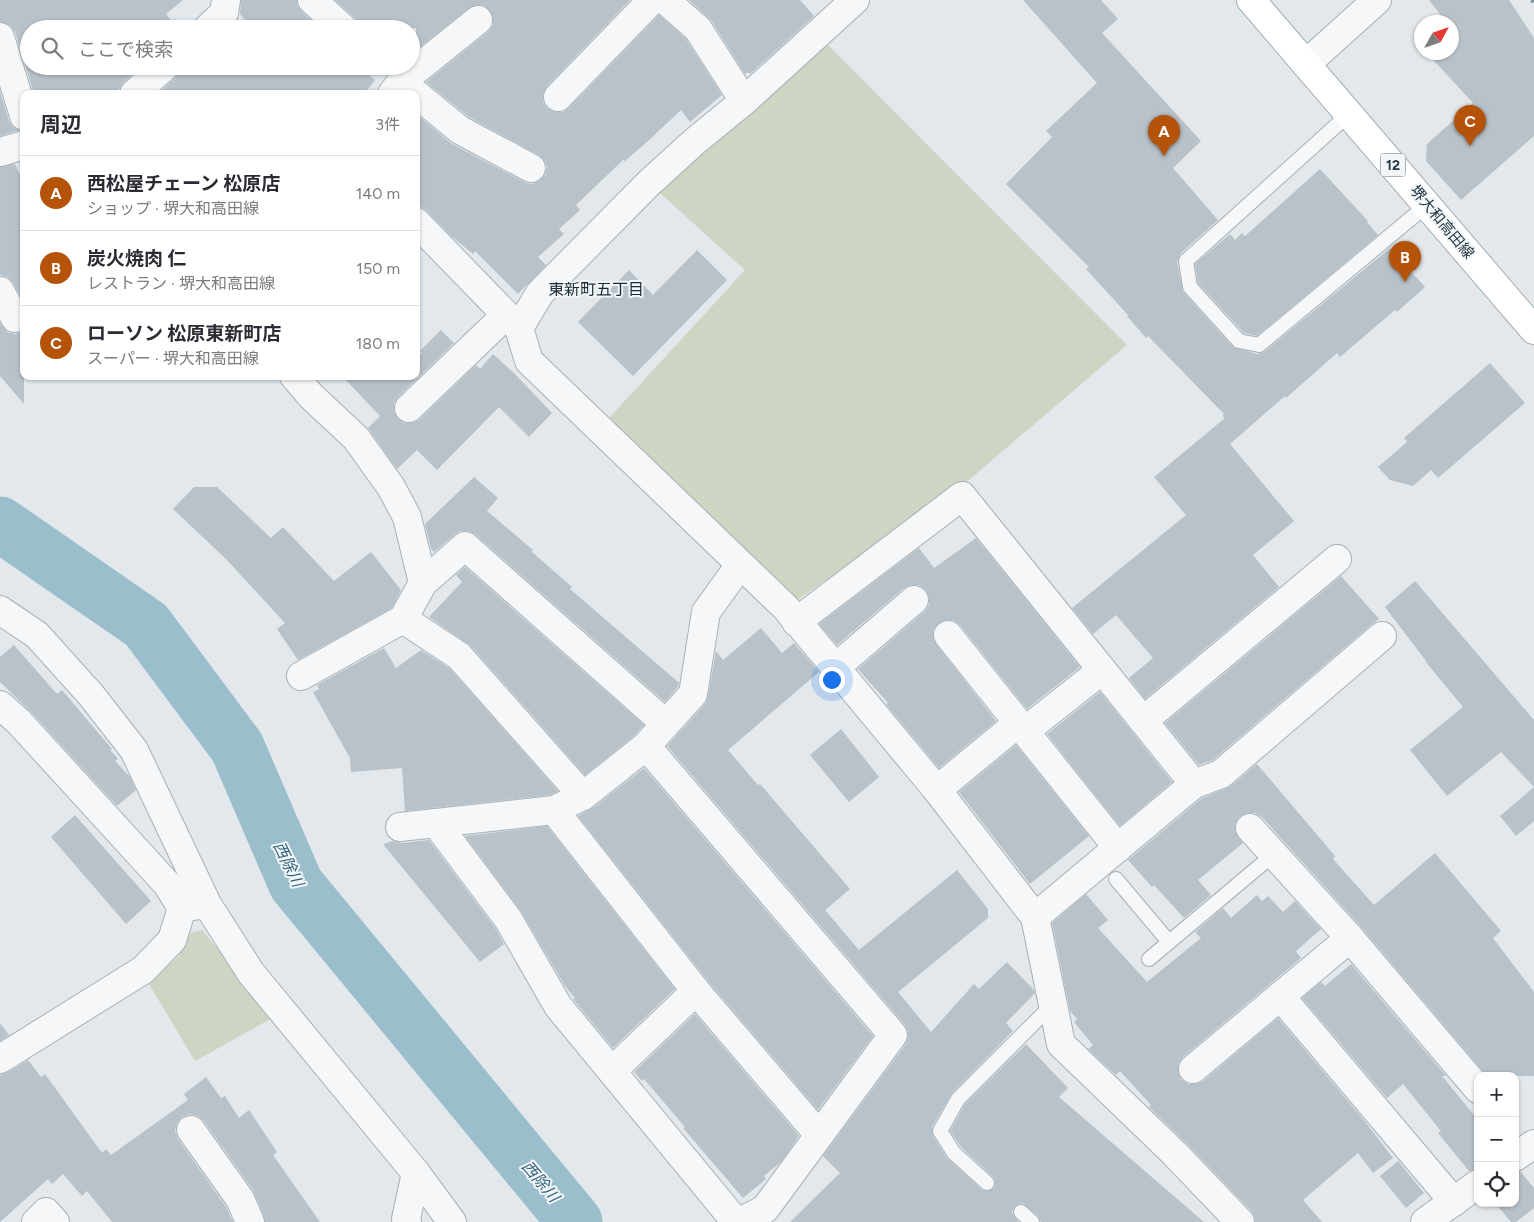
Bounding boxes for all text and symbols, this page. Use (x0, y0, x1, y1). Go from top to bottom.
north arrow (1414, 15, 1459, 60)
search box (20, 20, 420, 75)
icon: search (38, 34, 66, 62)
text: ここで検索 (78, 38, 173, 61)
pin: C (1454, 105, 1486, 146)
text: 周辺 (40, 112, 82, 137)
text: 3件 (375, 115, 400, 134)
pin: A (1148, 115, 1180, 156)
road number: 12 (1380, 154, 1406, 176)
text: 西松屋チェーン 松原店 (87, 172, 281, 195)
street label: 堺大和高田線 (1406, 182, 1478, 262)
text: A (50, 184, 62, 203)
text: 140 m (356, 184, 400, 203)
text: ショップ · 堺大和高田線 (87, 199, 259, 218)
pin: B (1389, 241, 1421, 282)
text: 炭火焼肉 仁 (87, 247, 187, 270)
text: B (51, 259, 61, 278)
text: 150 m (356, 259, 400, 278)
text: レストラン · 堺大和高田線 (87, 274, 275, 293)
district label: 東新町五丁目 (548, 280, 644, 299)
text: ローソン 松原東新町店 (87, 322, 282, 345)
text: C (50, 334, 62, 353)
text: 180 m (356, 334, 400, 353)
text: スーパー · 堺大和高田線 (87, 349, 259, 368)
your location (819, 667, 845, 693)
water label: 西除川 (269, 838, 308, 892)
map controls (1474, 1072, 1519, 1207)
button: + (1474, 1072, 1519, 1117)
button: − (1474, 1117, 1519, 1162)
water label: 西除川 (518, 1157, 565, 1207)
button: locate (1474, 1162, 1519, 1207)

